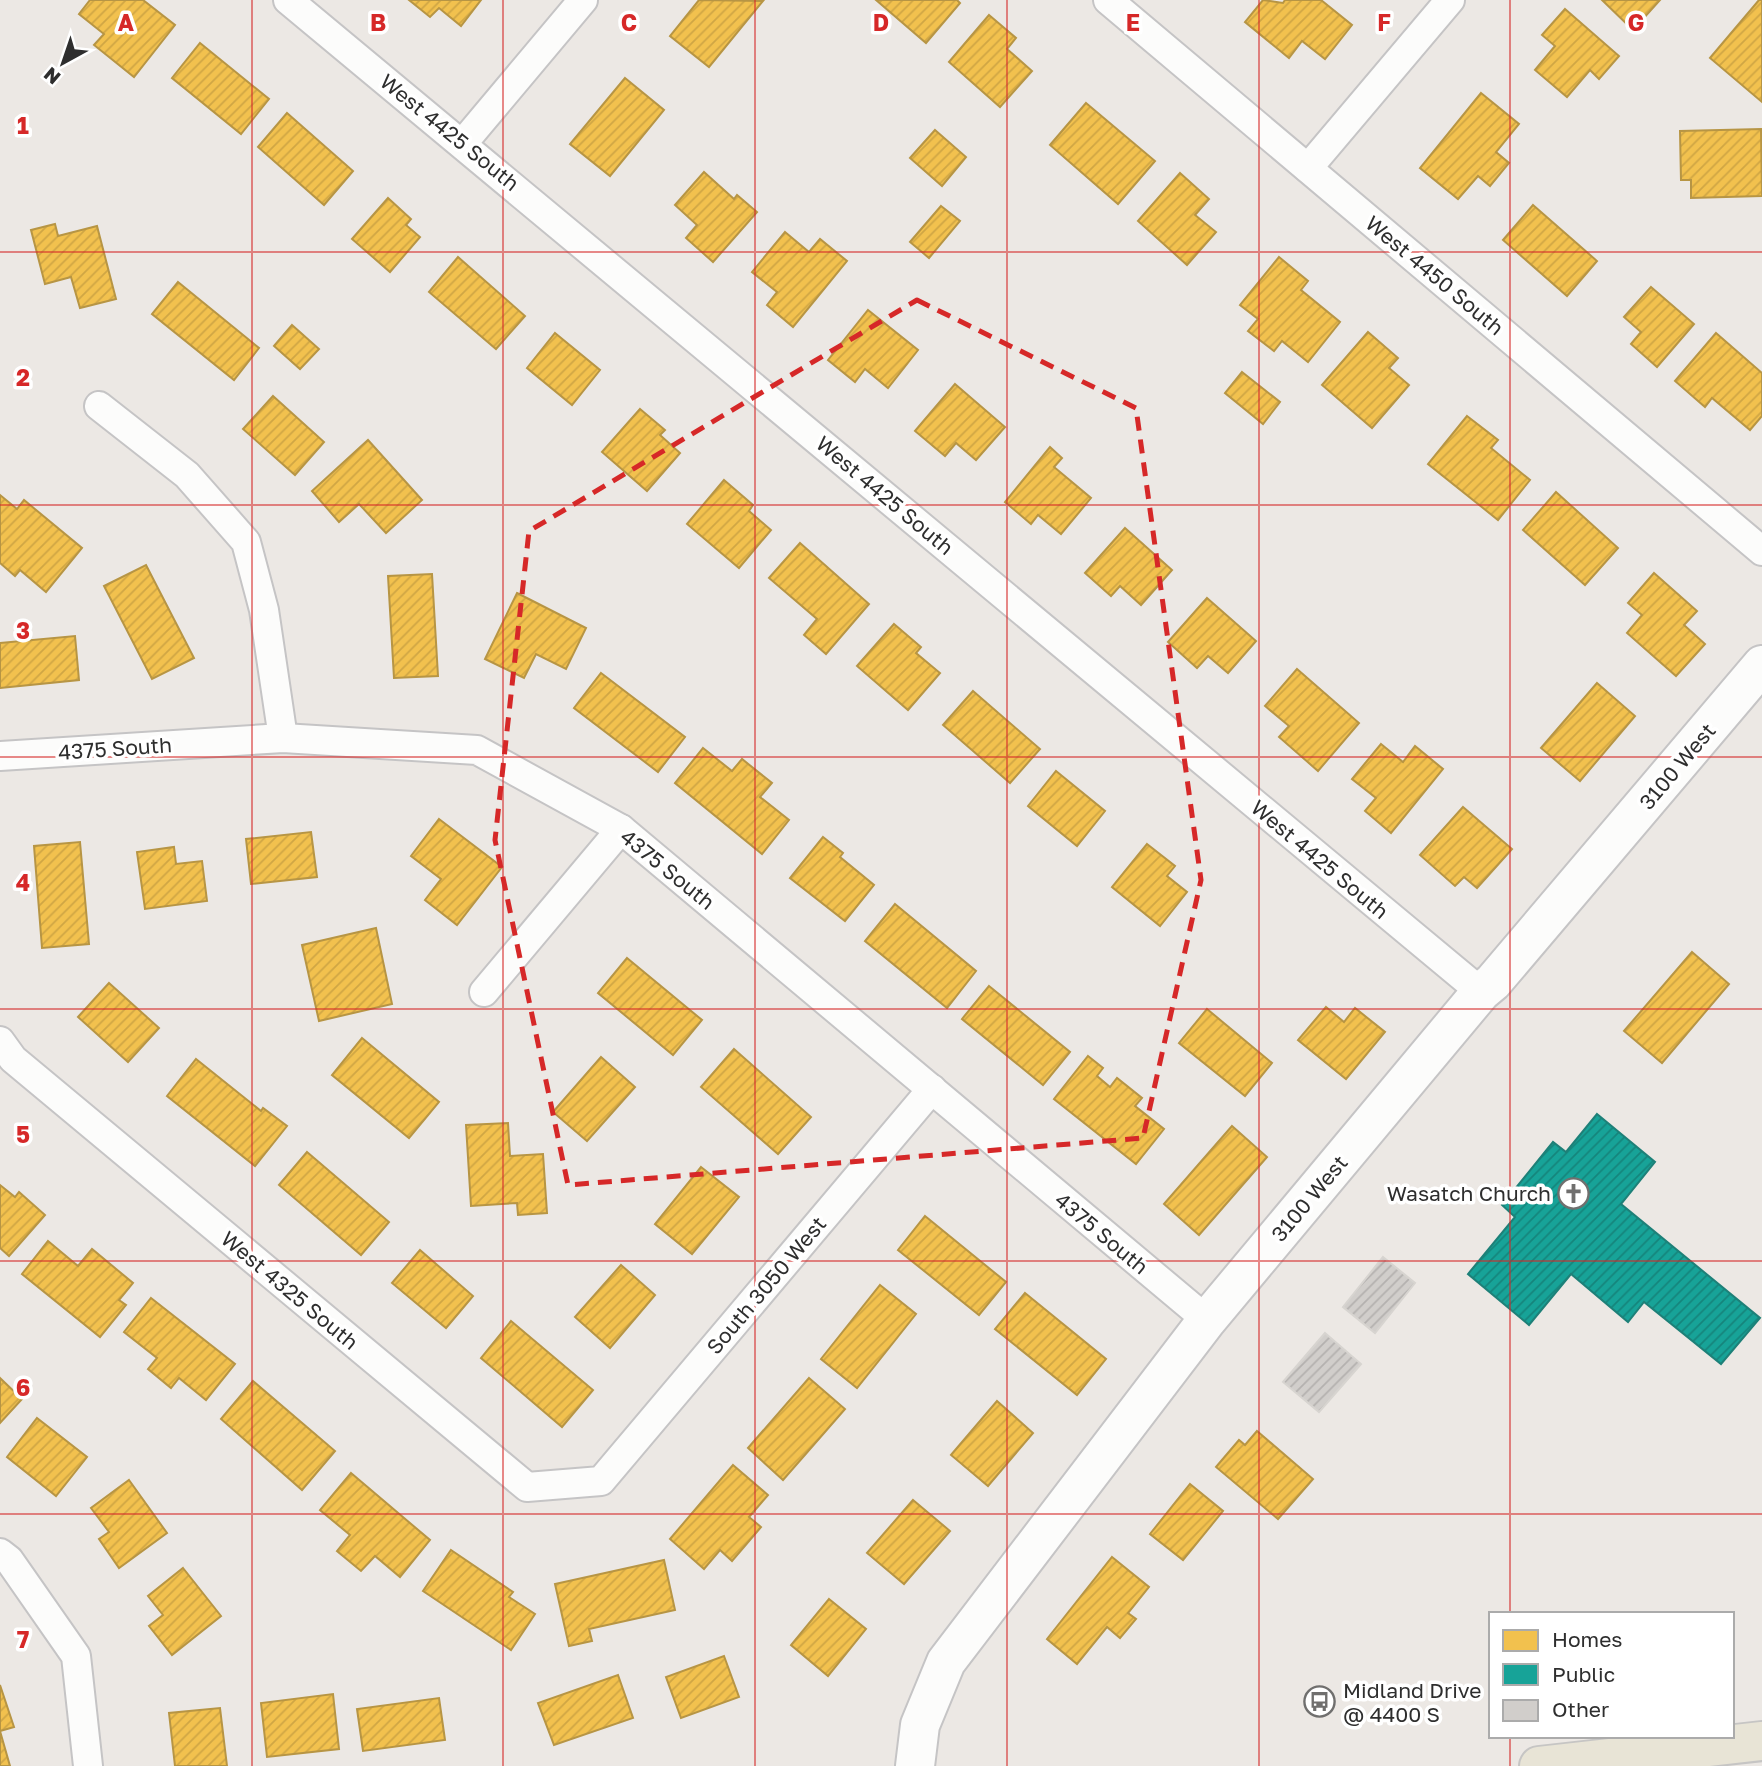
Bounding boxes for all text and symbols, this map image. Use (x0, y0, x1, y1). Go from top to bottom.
text: A (118, 8, 135, 36)
text: B (370, 8, 386, 36)
text: C (621, 8, 637, 36)
text: D (873, 8, 889, 36)
text: E (1126, 8, 1140, 36)
text: F (1377, 8, 1391, 36)
text: G (1628, 8, 1644, 36)
north arrow (28, 28, 98, 98)
text: N (39, 63, 65, 90)
street label: West 4425 South (375, 68, 525, 196)
text: 1 (17, 111, 29, 139)
street label: West 4450 South (1361, 210, 1509, 340)
text: 2 (16, 363, 30, 391)
street label: West 4425 South (811, 430, 959, 560)
text: 3 (16, 616, 30, 644)
street label: 3100 West (1633, 718, 1721, 814)
street label: 4375 South (57, 731, 173, 765)
street label: West 4425 South (1246, 794, 1394, 924)
street label: 4375 South (616, 823, 720, 915)
text: 4 (16, 868, 30, 896)
text: 5 (16, 1120, 30, 1148)
street label: 3100 West (1265, 1150, 1353, 1246)
church icon: Wasatch Church (1557, 1176, 1591, 1210)
place label: Wasatch Church (1387, 1180, 1551, 1206)
street label: 4375 South (1050, 1186, 1154, 1280)
street label: South 3050 West (701, 1211, 831, 1359)
street label: West 4325 South (216, 1225, 364, 1355)
text: 6 (16, 1373, 30, 1401)
legend (1489, 1612, 1734, 1738)
text: 7 (17, 1625, 29, 1653)
text: Homes (1552, 1626, 1622, 1652)
text: Public (1552, 1661, 1615, 1687)
place label: Midland Drive @ 4400 S (1343, 1677, 1481, 1727)
bus stop icon: Midland Drive @ 4400 S (1303, 1685, 1337, 1719)
text: Other (1552, 1696, 1609, 1722)

